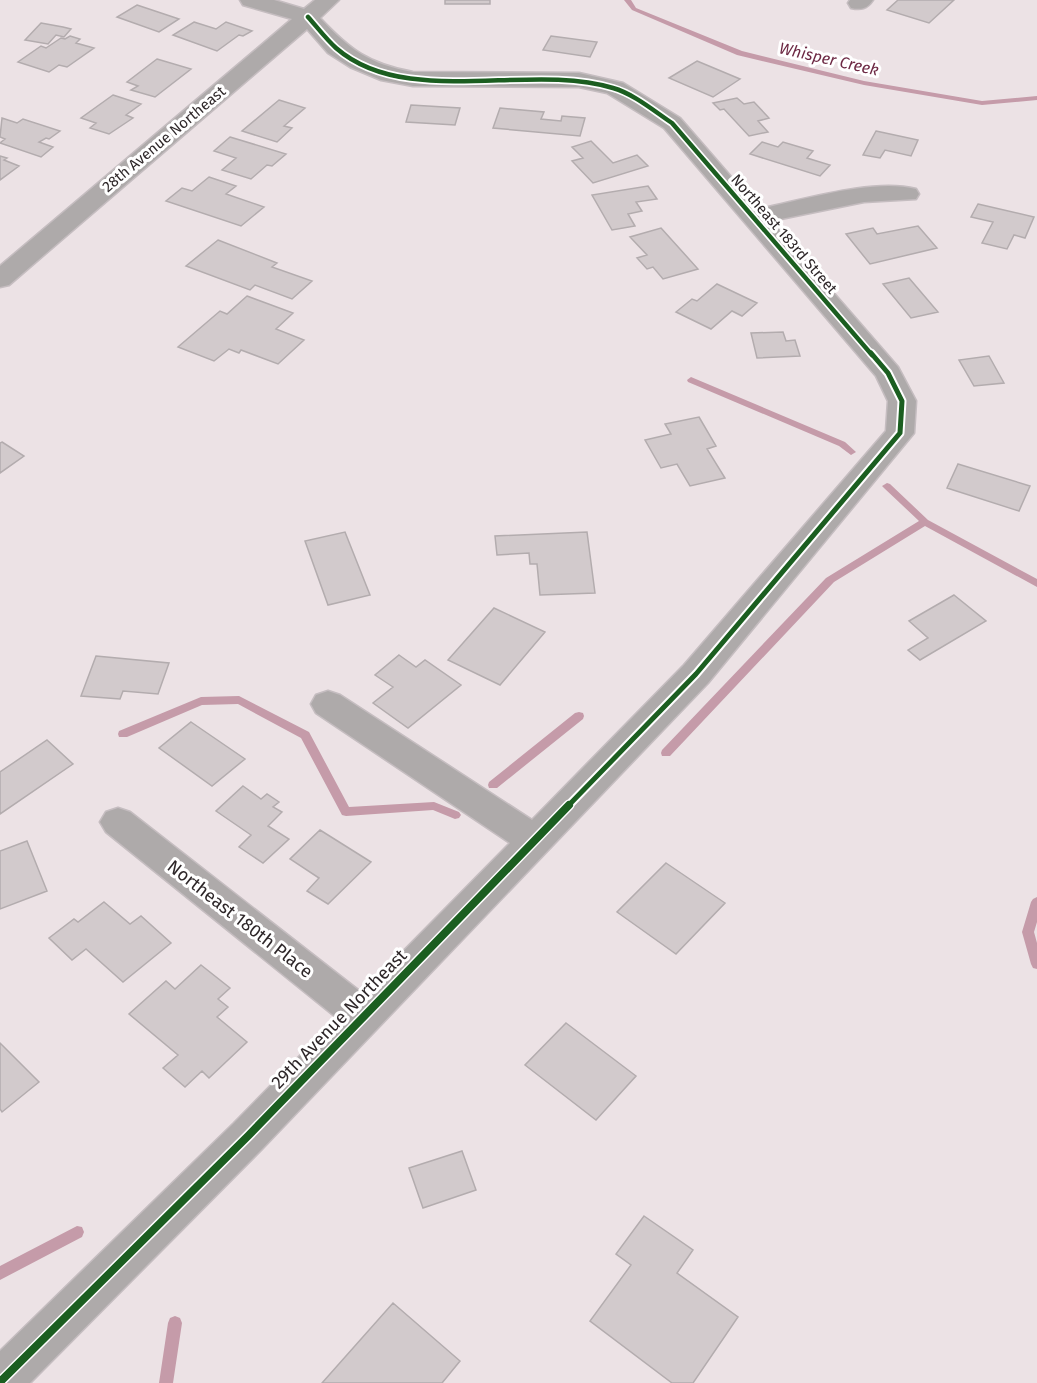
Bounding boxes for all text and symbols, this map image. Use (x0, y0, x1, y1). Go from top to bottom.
water label: Whisper Creek (777, 38, 881, 80)
street label: 28th Avenue Northeast (99, 82, 230, 196)
street label: Northeast 183rd Street (727, 170, 841, 298)
street label: Northeast 180th Place (163, 855, 317, 983)
street label: 29th Avenue Northeast (267, 944, 412, 1093)

